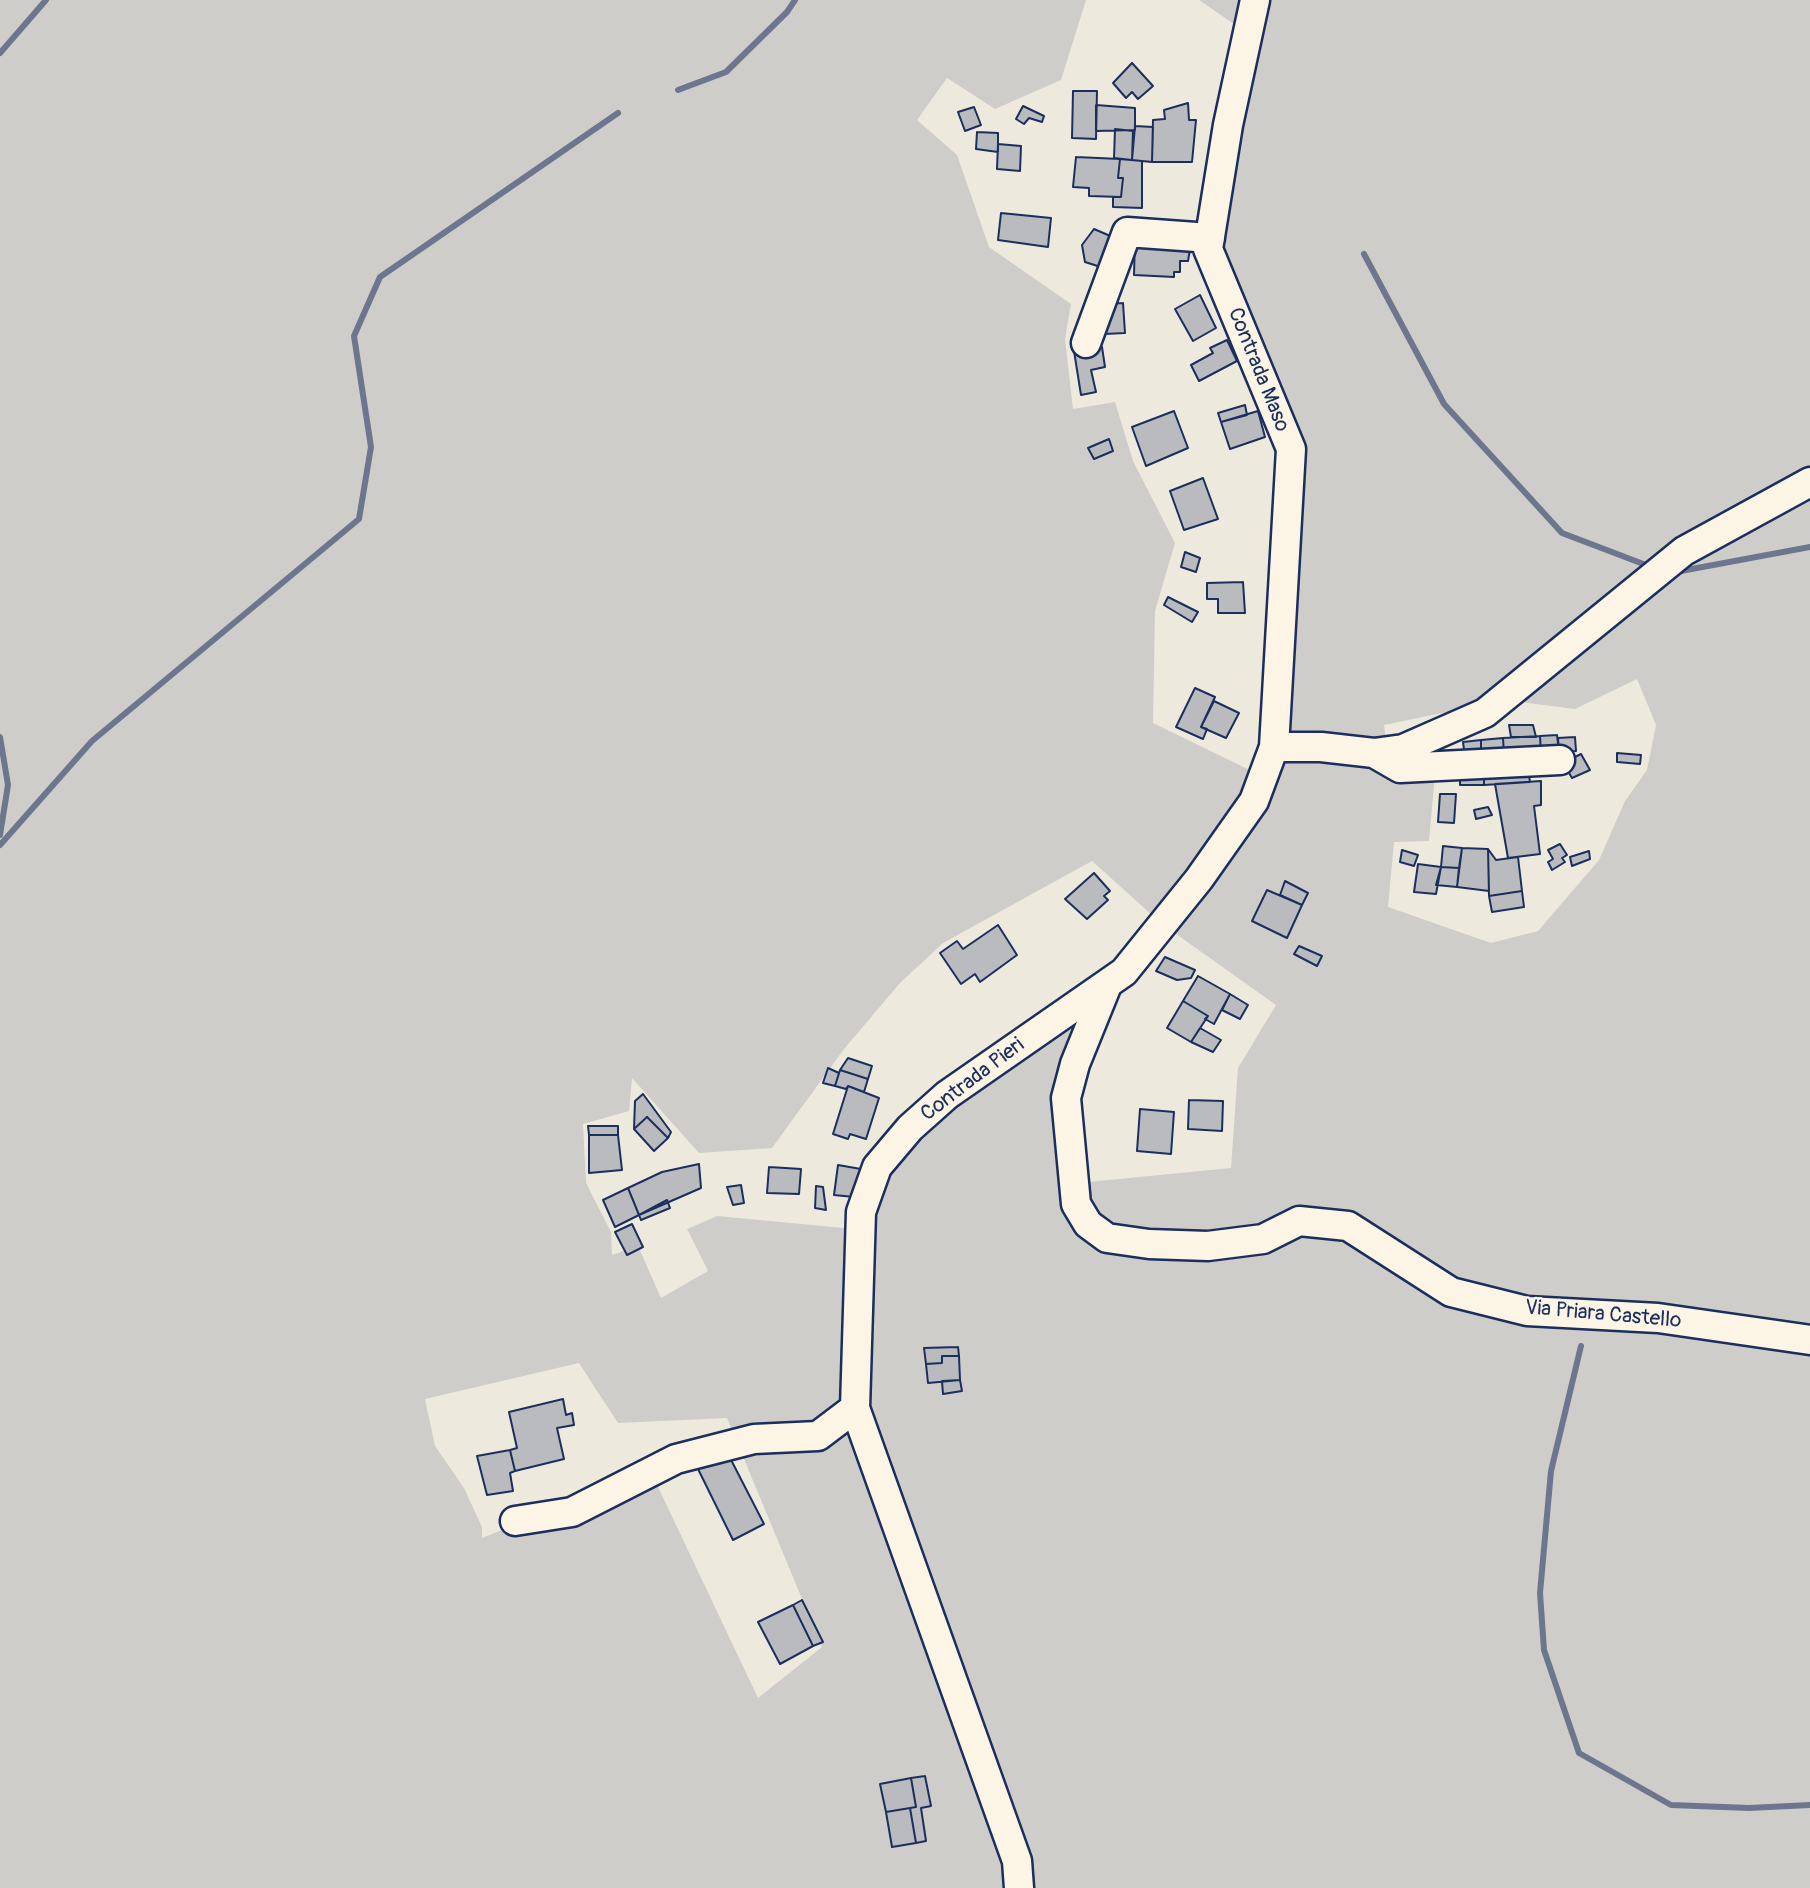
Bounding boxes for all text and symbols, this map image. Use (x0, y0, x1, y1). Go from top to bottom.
street label: Contrada Maso (1222, 304, 1294, 436)
street label: Contrada Pieri (916, 1033, 1030, 1127)
street label: Via Priara Castello (1524, 1296, 1682, 1334)

